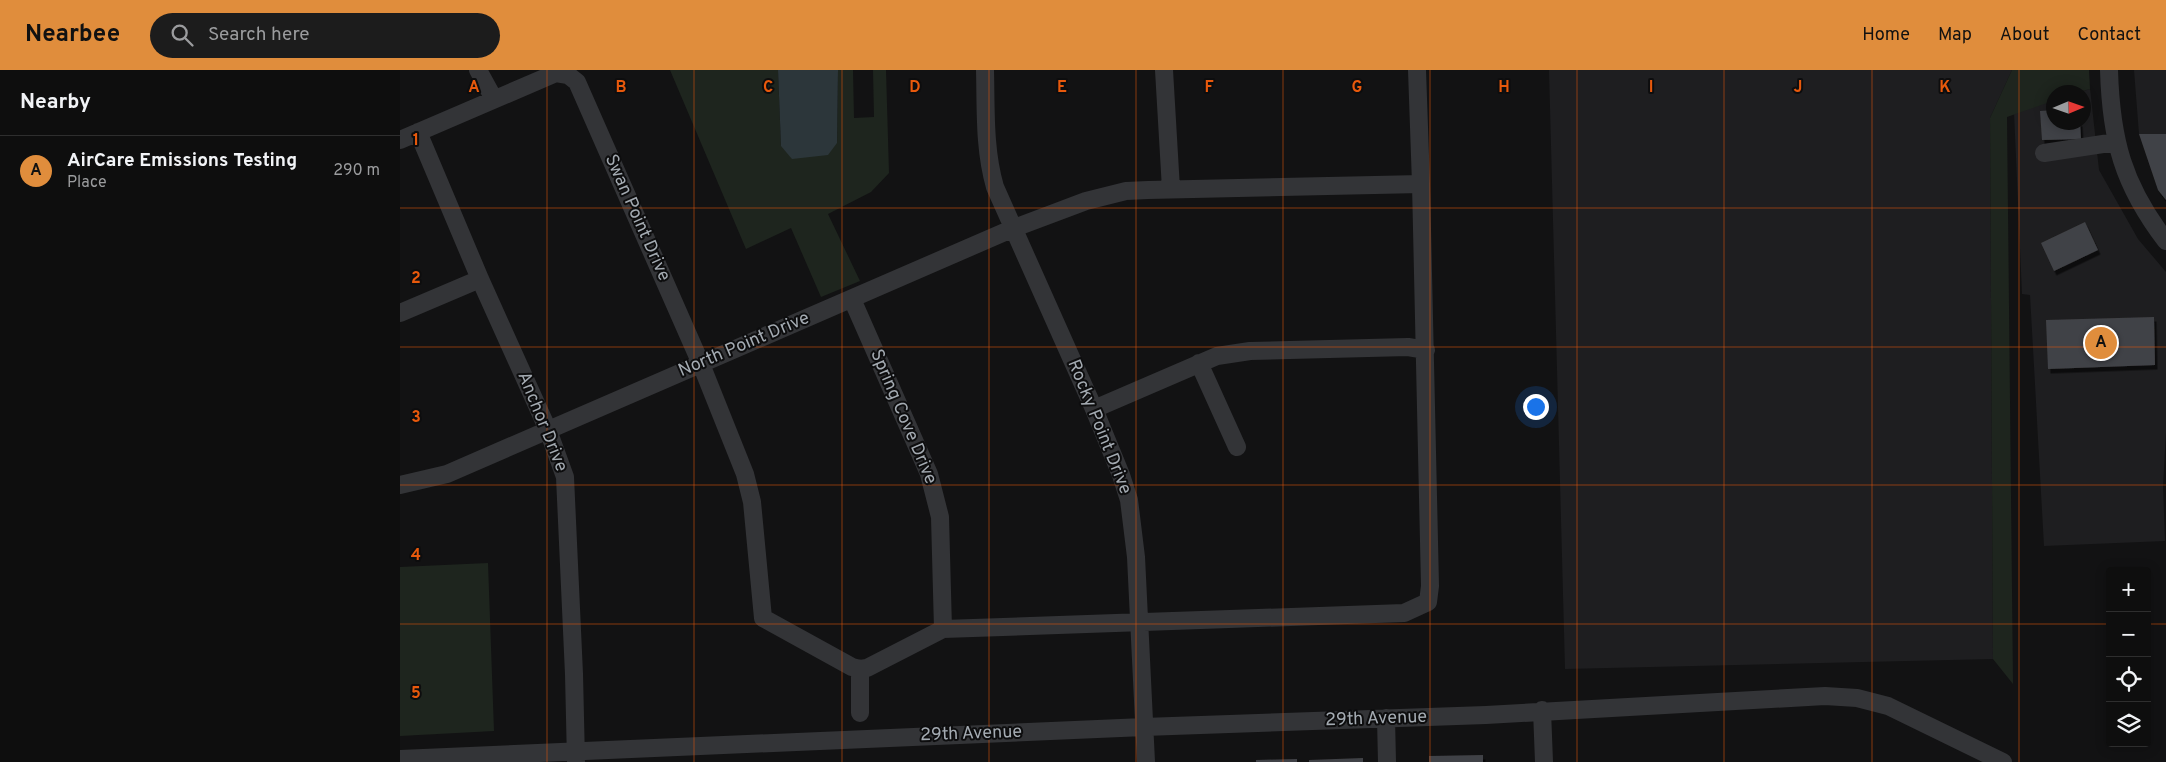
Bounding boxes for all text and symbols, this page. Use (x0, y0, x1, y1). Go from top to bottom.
search box (150, 13, 500, 58)
text: Nearbee (25, 20, 120, 50)
icon: search (168, 21, 196, 49)
text: Search here (208, 23, 310, 47)
text: Home (1862, 24, 1910, 47)
text: Map (1938, 24, 1972, 47)
text: About (2000, 24, 2049, 47)
text: Contact (2077, 24, 2141, 47)
text: A (468, 78, 480, 98)
text: B (615, 78, 627, 98)
text: C (763, 78, 773, 98)
text: D (909, 78, 921, 98)
text: E (1057, 78, 1067, 98)
text: F (1204, 78, 1214, 98)
text: G (1352, 78, 1362, 98)
text: H (1498, 78, 1510, 98)
text: I (1649, 78, 1653, 98)
text: J (1794, 78, 1802, 98)
text: K (1939, 78, 1951, 98)
north arrow (2046, 85, 2091, 130)
text: Nearby (20, 89, 91, 116)
text: 1 (413, 131, 419, 151)
text: AirCare Emissions Testing (67, 149, 297, 173)
street label: Swan Point Drive (599, 151, 675, 285)
text: A (30, 161, 42, 181)
text: 290 m (333, 161, 380, 181)
text: Place (67, 173, 107, 193)
text: 2 (411, 269, 421, 289)
street label: North Point Drive (675, 307, 813, 383)
pin: A (2085, 324, 2117, 362)
street label: Spring Cove Drive (864, 346, 942, 488)
street label: Rocky Point Drive (1061, 356, 1137, 498)
street label: Anchor Drive (512, 369, 572, 475)
your location (1523, 394, 1549, 420)
text: 3 (411, 408, 421, 428)
text: 4 (411, 546, 421, 566)
map controls (2106, 567, 2151, 747)
button: + (2106, 567, 2151, 612)
button: − (2106, 612, 2151, 657)
button: locate (2106, 657, 2151, 702)
text: 5 (411, 684, 421, 704)
button: layers (2106, 702, 2151, 747)
street label: 29th Avenue (1325, 706, 1427, 732)
street label: 29th Avenue (920, 721, 1022, 747)

